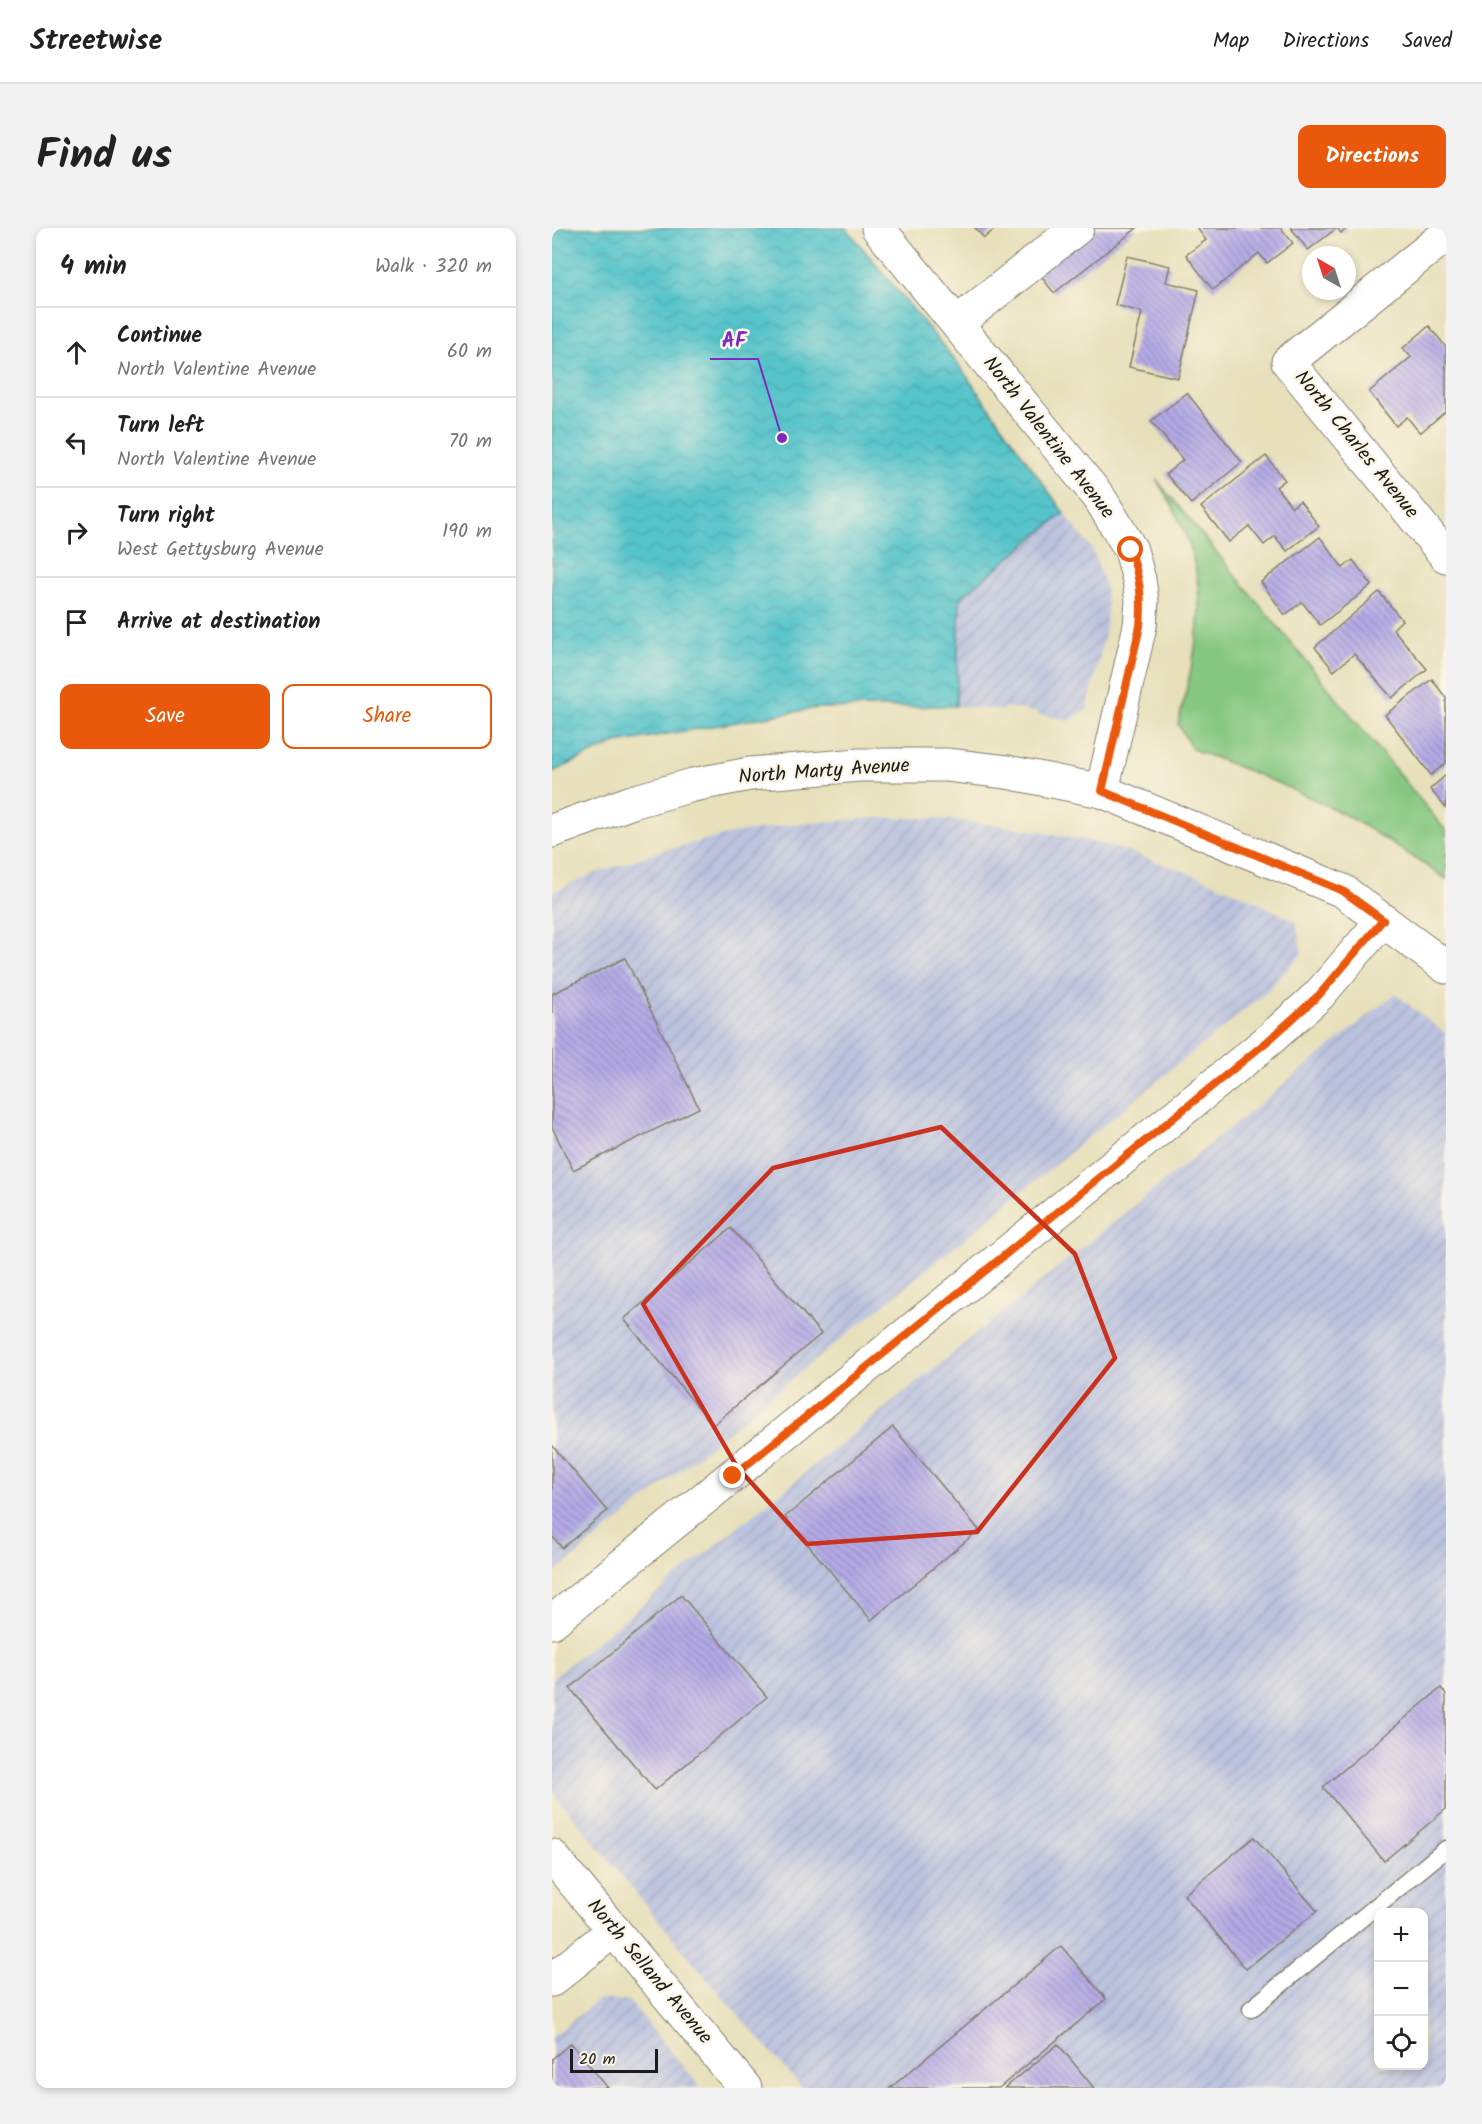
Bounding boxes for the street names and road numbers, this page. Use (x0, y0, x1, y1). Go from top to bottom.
street label: North Valentine Avenue (974, 350, 1122, 526)
street label: North Charles Avenue (1286, 364, 1426, 526)
street label: North Marty Avenue (737, 750, 911, 794)
street label: North Selland Avenue (578, 1892, 720, 2052)

